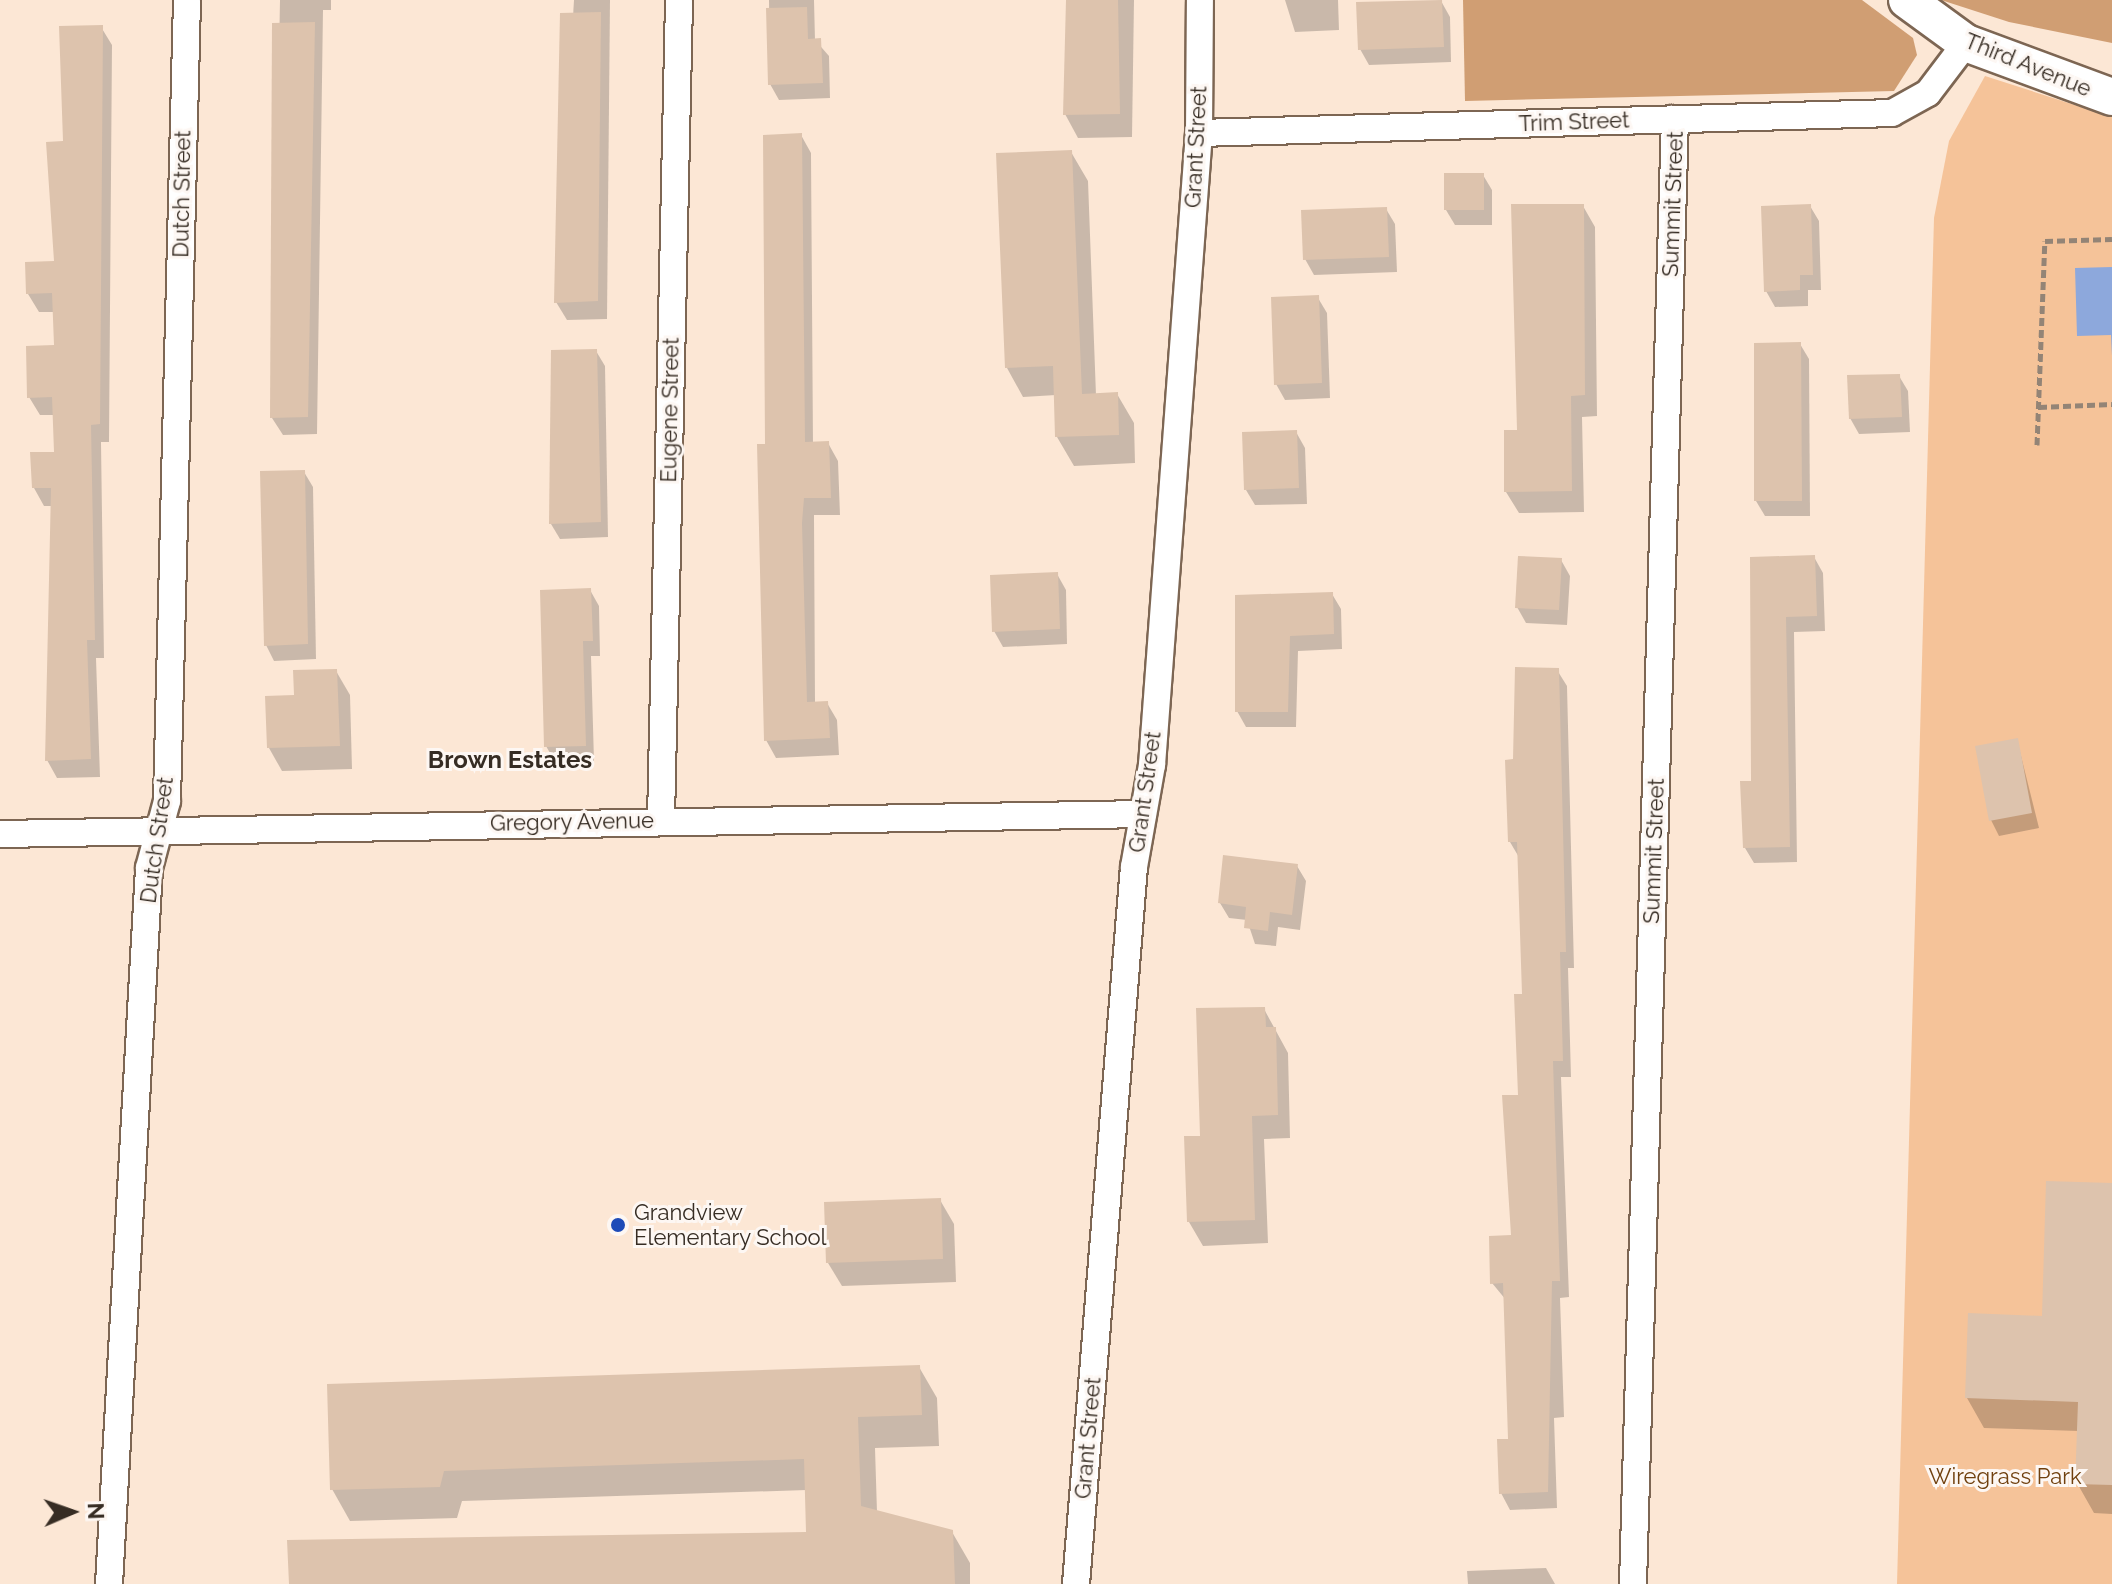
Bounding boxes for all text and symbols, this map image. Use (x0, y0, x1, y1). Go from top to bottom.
street label: Third Avenue (1960, 27, 2096, 103)
street label: Grant Street (1180, 85, 1212, 209)
street label: Trim Street (1518, 107, 1630, 137)
street label: Dutch Street (168, 130, 196, 258)
street label: Summit Street (1657, 131, 1689, 277)
street label: Eugene Street (656, 337, 684, 483)
street label: Grant Street (1123, 730, 1167, 854)
district label: Brown Estates (428, 746, 592, 774)
street label: Dutch Street (135, 775, 179, 905)
street label: Summit Street (1638, 778, 1670, 924)
street label: Gregory Avenue (489, 807, 655, 837)
place label: Grandview Elementary School (634, 1199, 827, 1250)
marker: Grandview Elementary School (609, 1216, 627, 1234)
street label: Grant Street (1070, 1376, 1106, 1500)
park label: Wiregrass Park (1928, 1464, 2082, 1490)
north arrow (32, 1472, 112, 1552)
text: N (83, 1502, 109, 1520)

